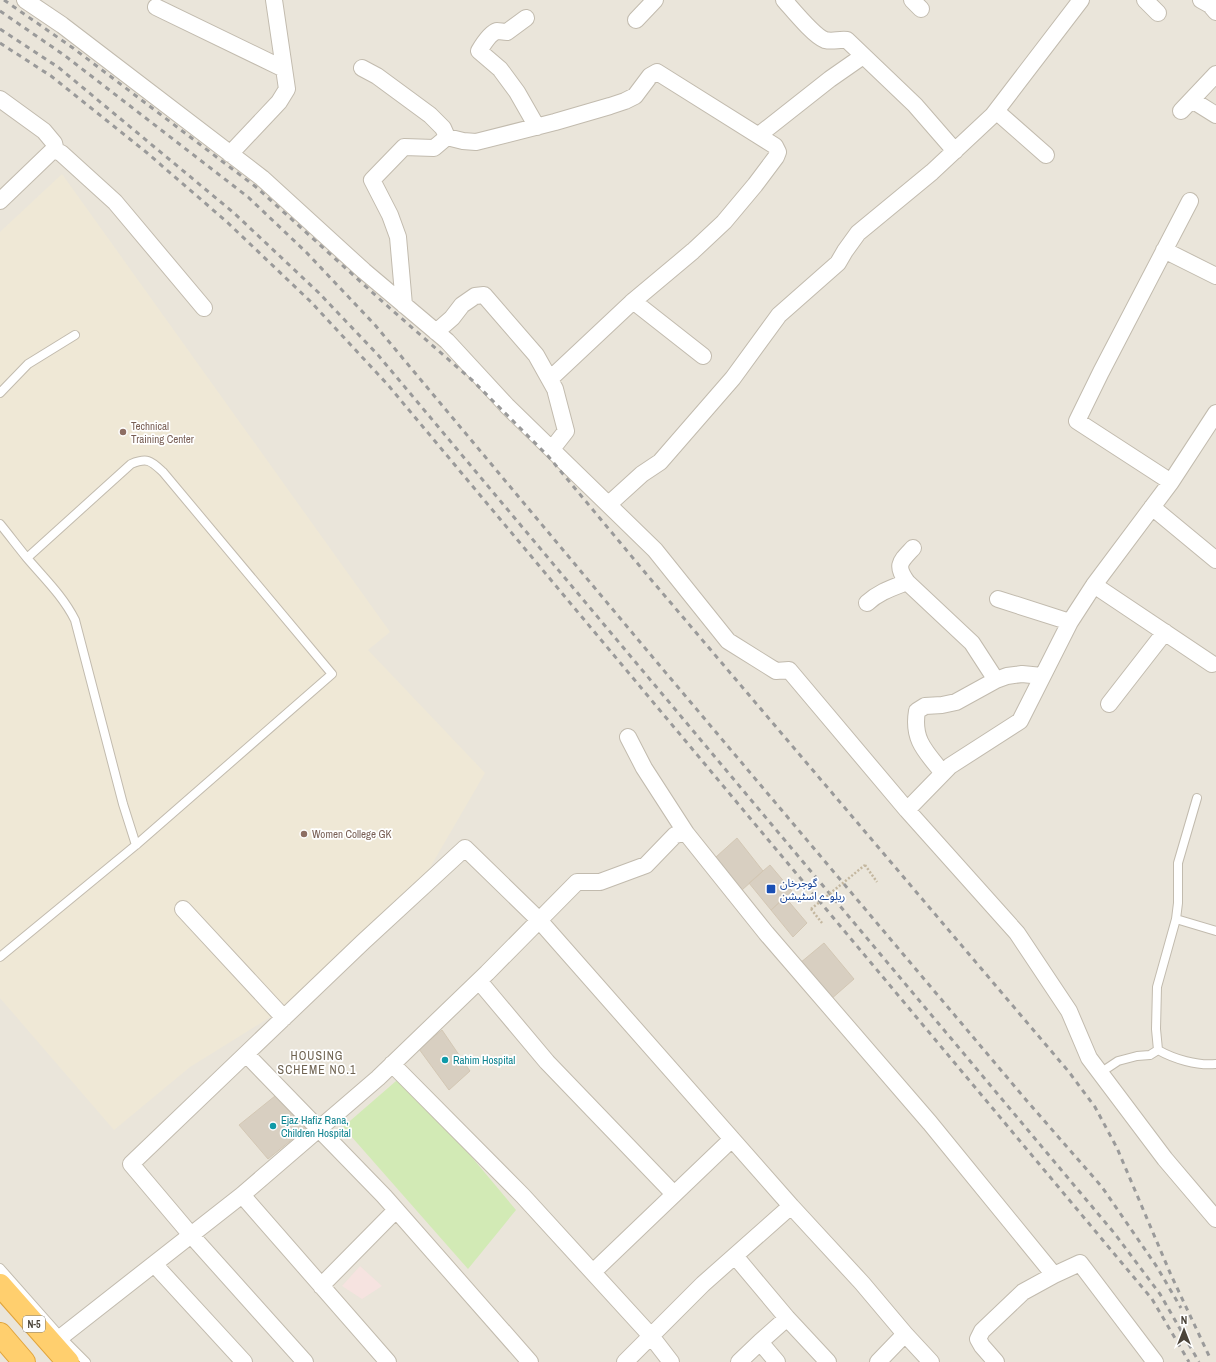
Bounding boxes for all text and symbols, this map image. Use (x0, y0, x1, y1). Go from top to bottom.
place label: Technical Training Center (131, 419, 194, 446)
marker: Technical Training Center (118, 427, 128, 437)
place label: Women College GK (312, 827, 392, 841)
marker: Women College GK (299, 829, 309, 839)
place label: گوجرخان ریلوے اسٹیشن (780, 876, 845, 903)
marker: گوجرخان ریلوے اسٹیشن (765, 883, 777, 895)
district label: HOUSING SCHEME NO.1 (278, 1048, 356, 1078)
place label: Rahim Hospital (453, 1053, 515, 1067)
marker: Rahim Hospital (440, 1055, 450, 1065)
place label: Ejaz Hafiz Rana, Children Hospital (281, 1113, 351, 1140)
marker: Ejaz Hafiz Rana, Children Hospital (268, 1121, 278, 1131)
north arrow (1164, 1310, 1204, 1350)
text: N (1181, 1313, 1187, 1327)
road number: N-5 (23, 1316, 45, 1332)

